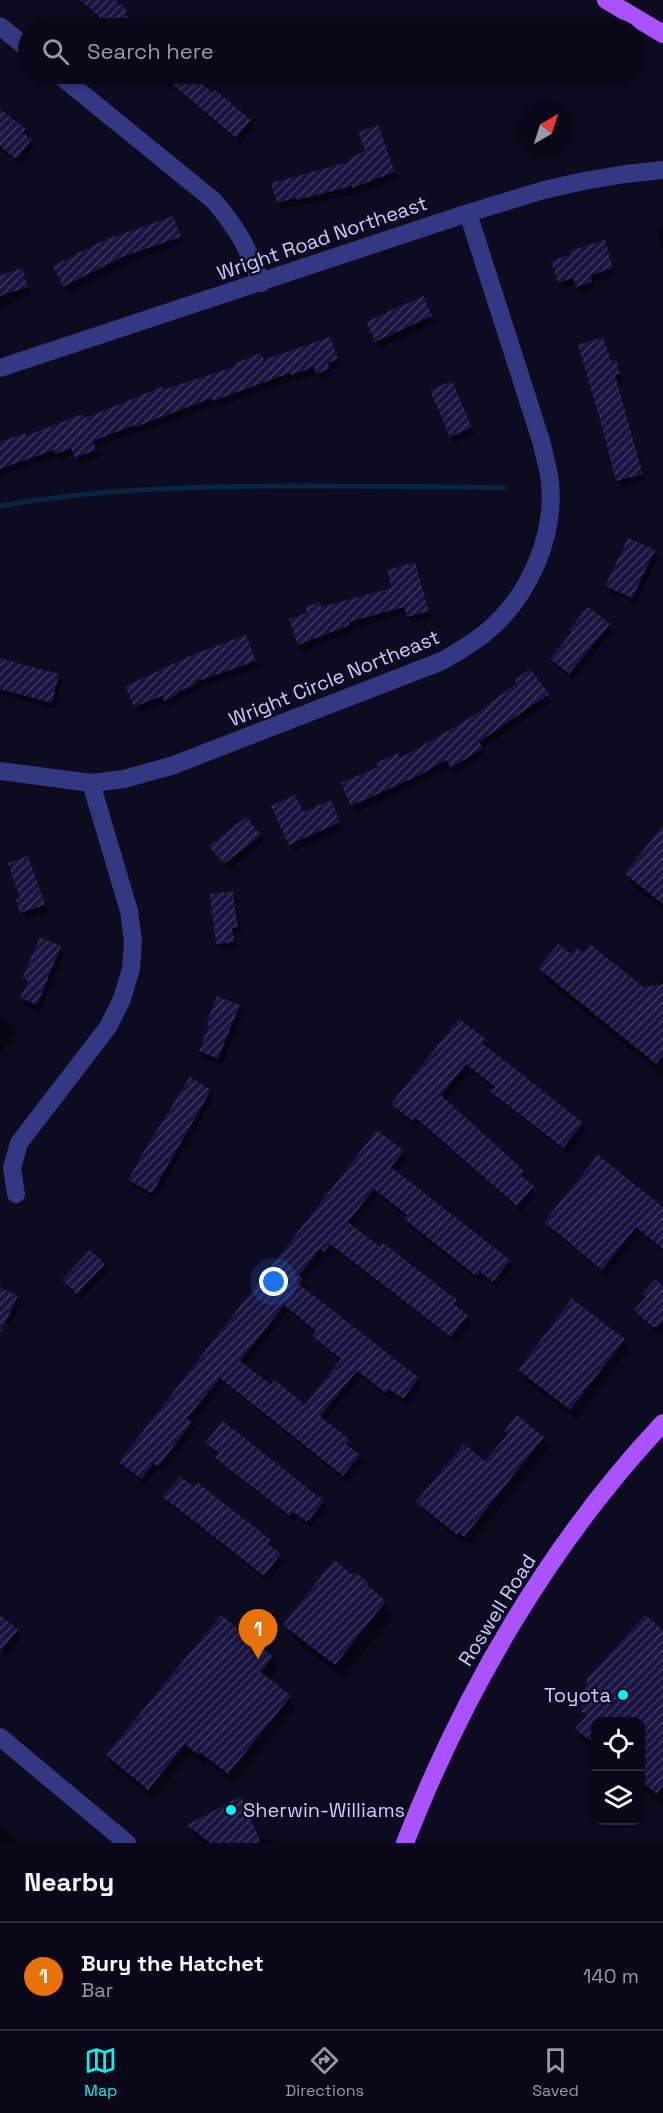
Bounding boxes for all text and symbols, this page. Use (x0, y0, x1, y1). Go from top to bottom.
search box (18, 18, 645, 84)
icon: search (39, 35, 72, 68)
text: Search here (87, 37, 214, 65)
north arrow (519, 102, 573, 156)
street label: Wright Road Northeast (213, 190, 431, 286)
street label: Wright Circle Northeast (225, 624, 443, 732)
your location (259, 1267, 288, 1296)
street label: Roswell Road (452, 1549, 542, 1671)
pin: 1 (238, 1610, 278, 1659)
place label: Toyota (544, 1682, 611, 1708)
marker: Toyota (616, 1688, 630, 1702)
map controls (591, 1717, 645, 1825)
button: locate (591, 1717, 645, 1771)
button: layers (591, 1771, 645, 1825)
place label: Sherwin-Williams (243, 1797, 405, 1823)
marker: Sherwin-Williams (224, 1803, 238, 1817)
text: Nearby (24, 1865, 114, 1899)
text: Bury the Hatchet (81, 1949, 264, 1977)
text: 1 (39, 1963, 48, 1989)
text: 140 m (583, 1963, 639, 1989)
text: Bar (81, 1977, 113, 2003)
tab: Map (84, 2044, 117, 2101)
tab: Directions (286, 2044, 364, 2101)
tab: Saved (532, 2044, 579, 2101)

